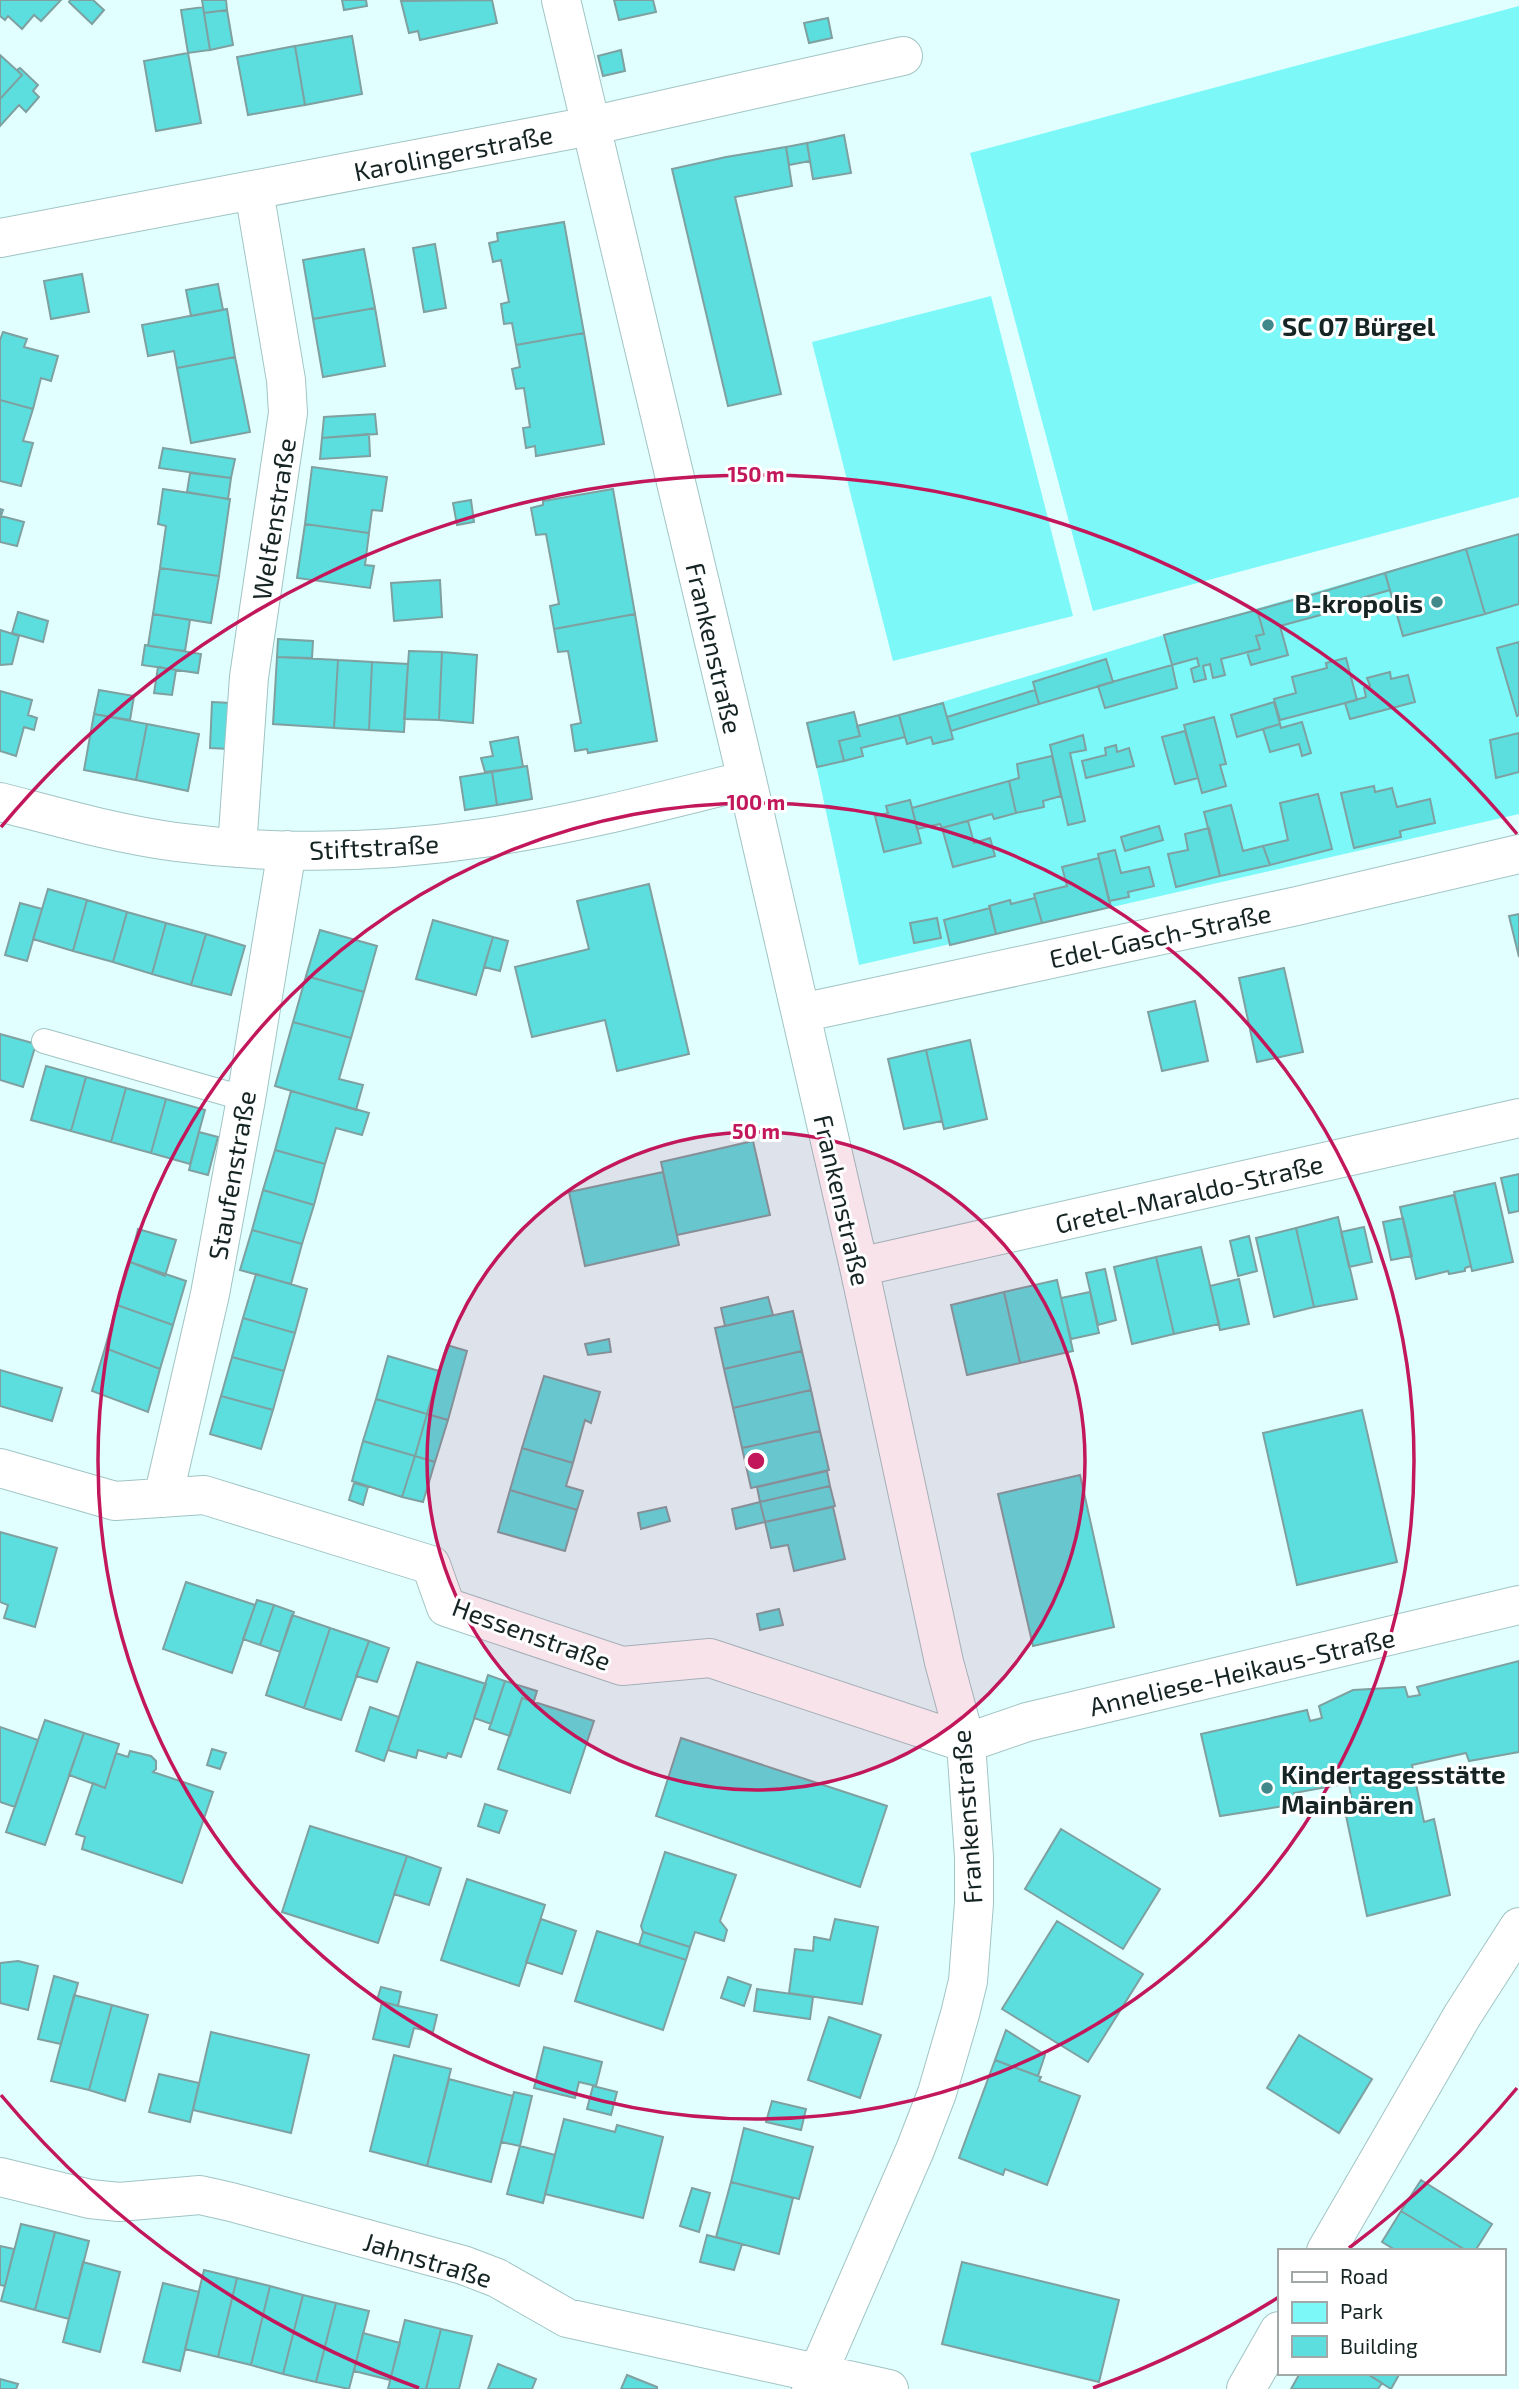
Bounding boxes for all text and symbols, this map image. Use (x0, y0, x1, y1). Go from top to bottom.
street label: Karolingerstraße (351, 118, 555, 186)
place label: SC 07 Bürgel (1282, 310, 1436, 341)
marker: SC 07 Bürgel (1260, 317, 1276, 333)
street label: Welfenstraße (245, 436, 301, 602)
text: 150 m (728, 461, 784, 486)
street label: Frankenstraße (680, 559, 750, 737)
place label: B-kropolis (1294, 587, 1423, 618)
marker: B-kropolis (1429, 594, 1445, 610)
text: 100 m (727, 789, 785, 814)
street label: Stiftstraße (308, 827, 440, 865)
street label: Edel-Gasch-Straße (1046, 896, 1274, 974)
street label: Staufenstraße (201, 1088, 261, 1262)
street label: Frankenstraße (808, 1111, 878, 1289)
text: 50 m (732, 1118, 780, 1143)
street label: Gretel-Maraldo-Straße (1052, 1147, 1326, 1239)
centre of rings (744, 1449, 768, 1473)
street label: Hessenstraße (449, 1590, 615, 1676)
street label: Anneliese-Heikaus-Straße (1086, 1621, 1398, 1721)
street label: Frankenstraße (944, 1729, 988, 1905)
place label: Kindertagesstätte Mainbären (1281, 1758, 1506, 1819)
marker: Kindertagesstätte Mainbären (1259, 1780, 1275, 1796)
street label: Jahnstraße (360, 2225, 496, 2293)
legend (1278, 2249, 1505, 2375)
text: Road (1340, 2263, 1388, 2288)
text: Park (1340, 2298, 1383, 2323)
text: Building (1340, 2333, 1418, 2358)

